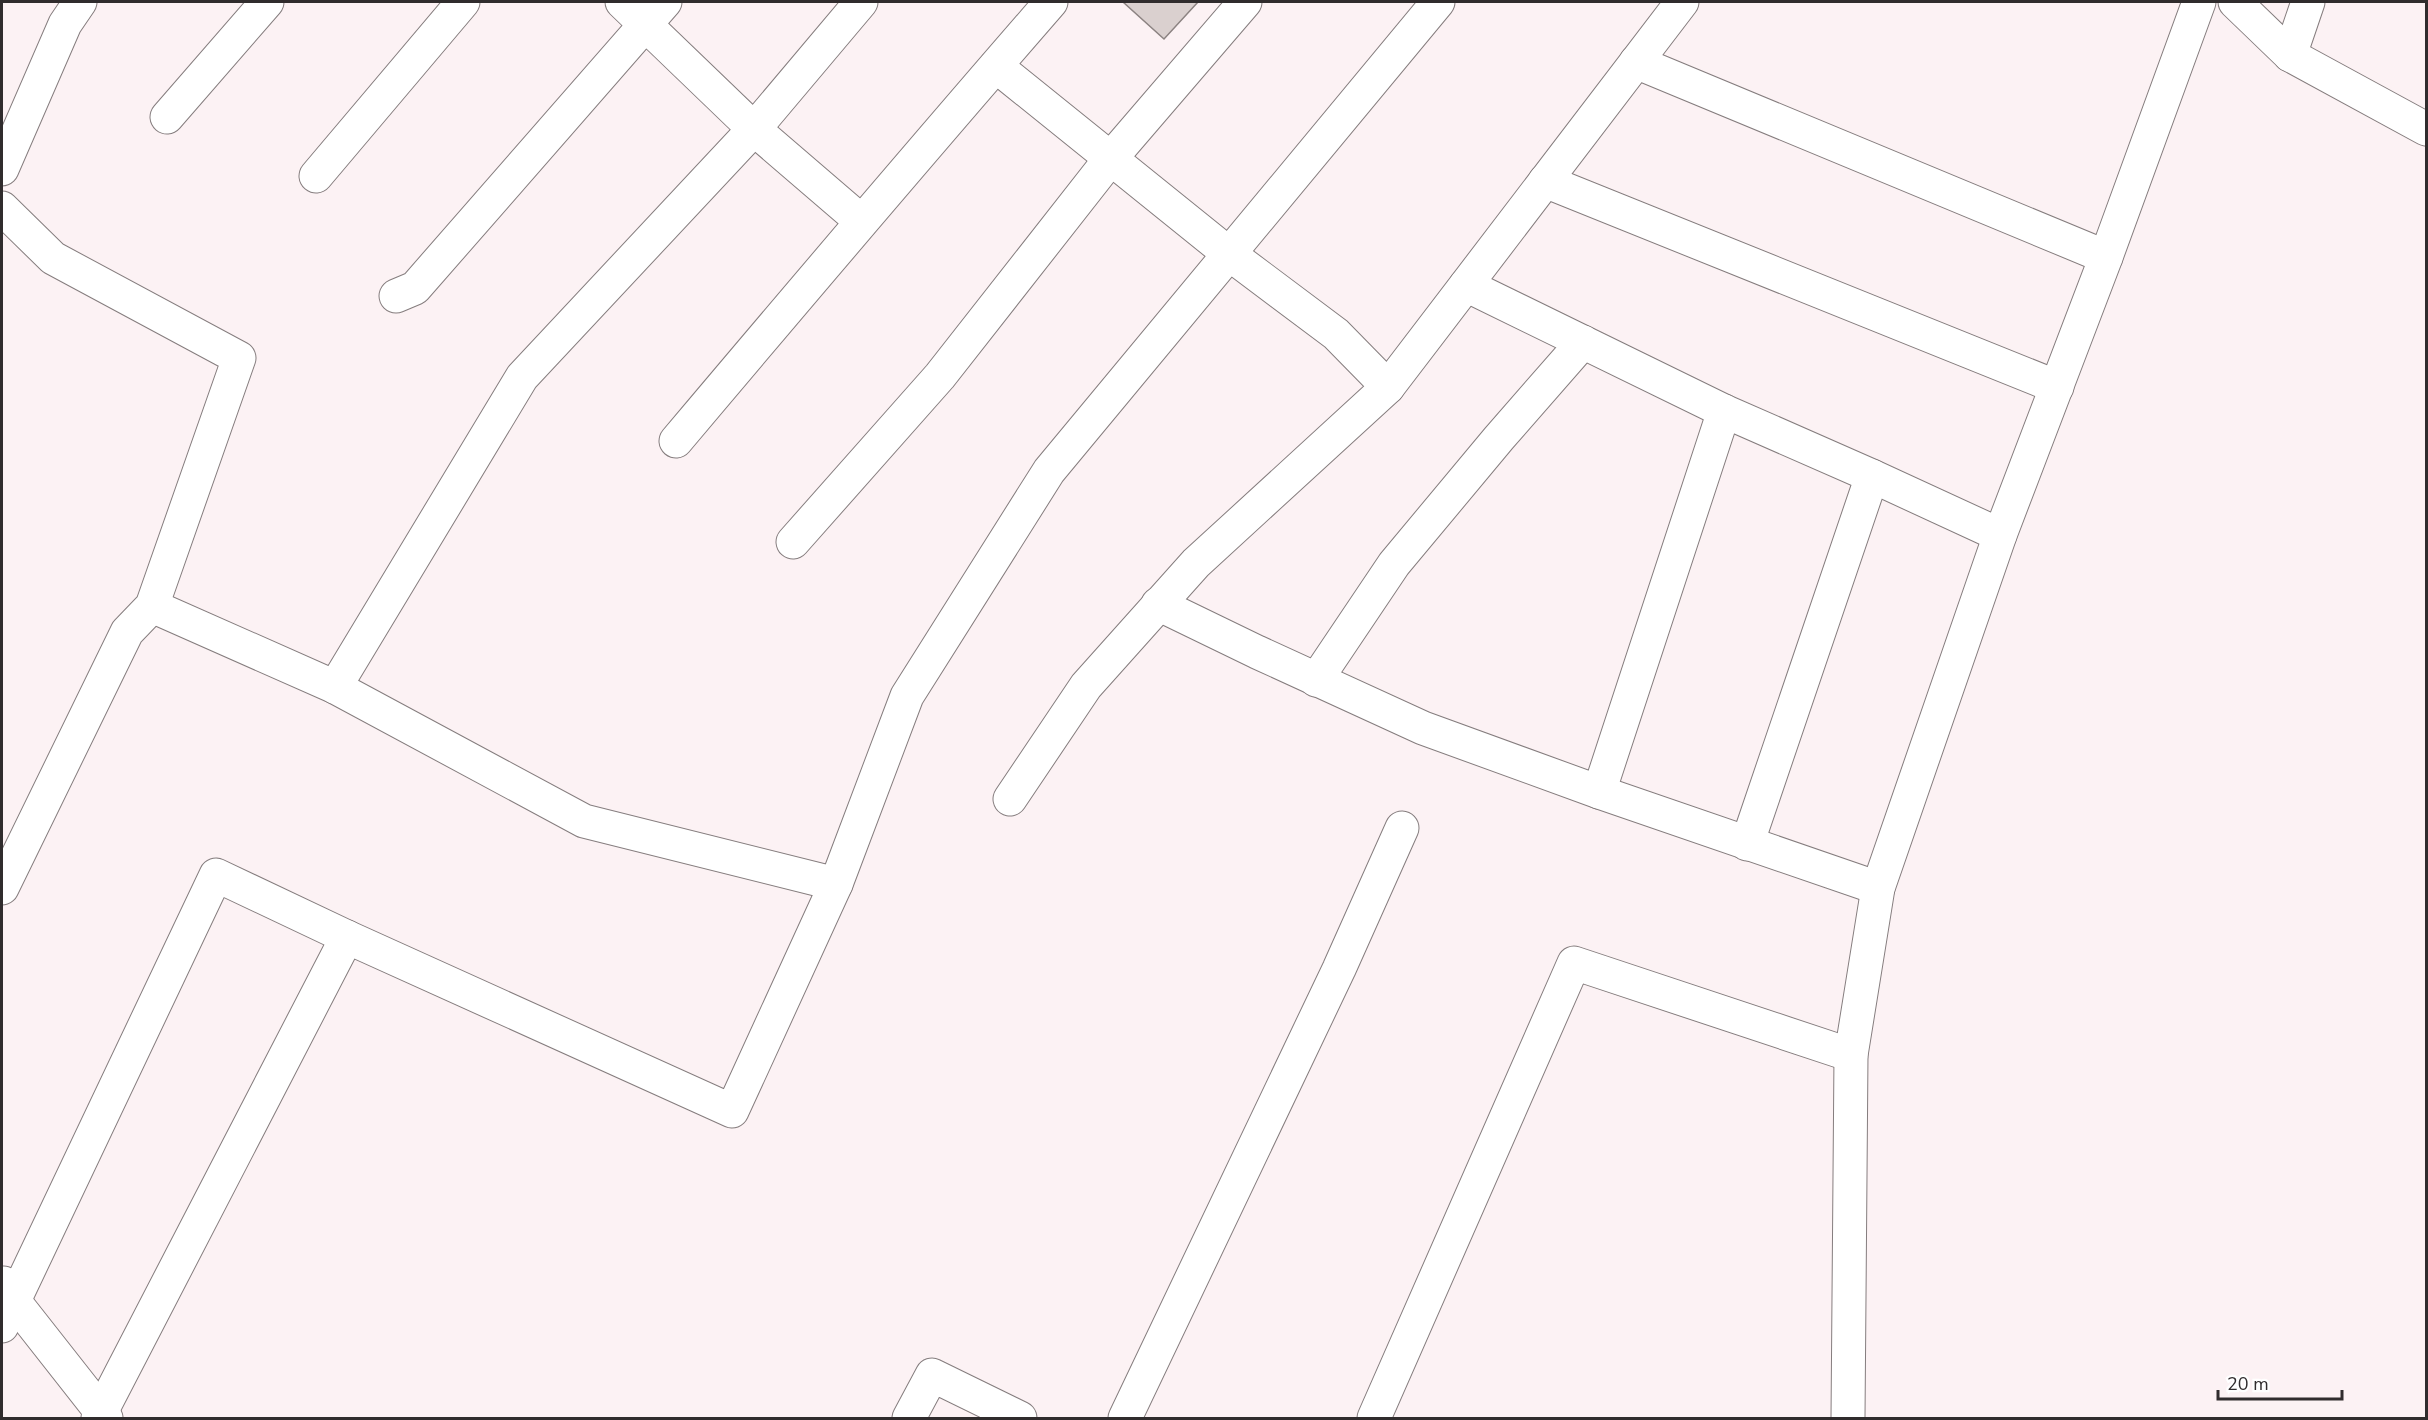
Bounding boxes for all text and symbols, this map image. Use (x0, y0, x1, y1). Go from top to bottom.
scale bar (2218, 1363, 2342, 1401)
text: 20 m (2227, 1372, 2269, 1396)

